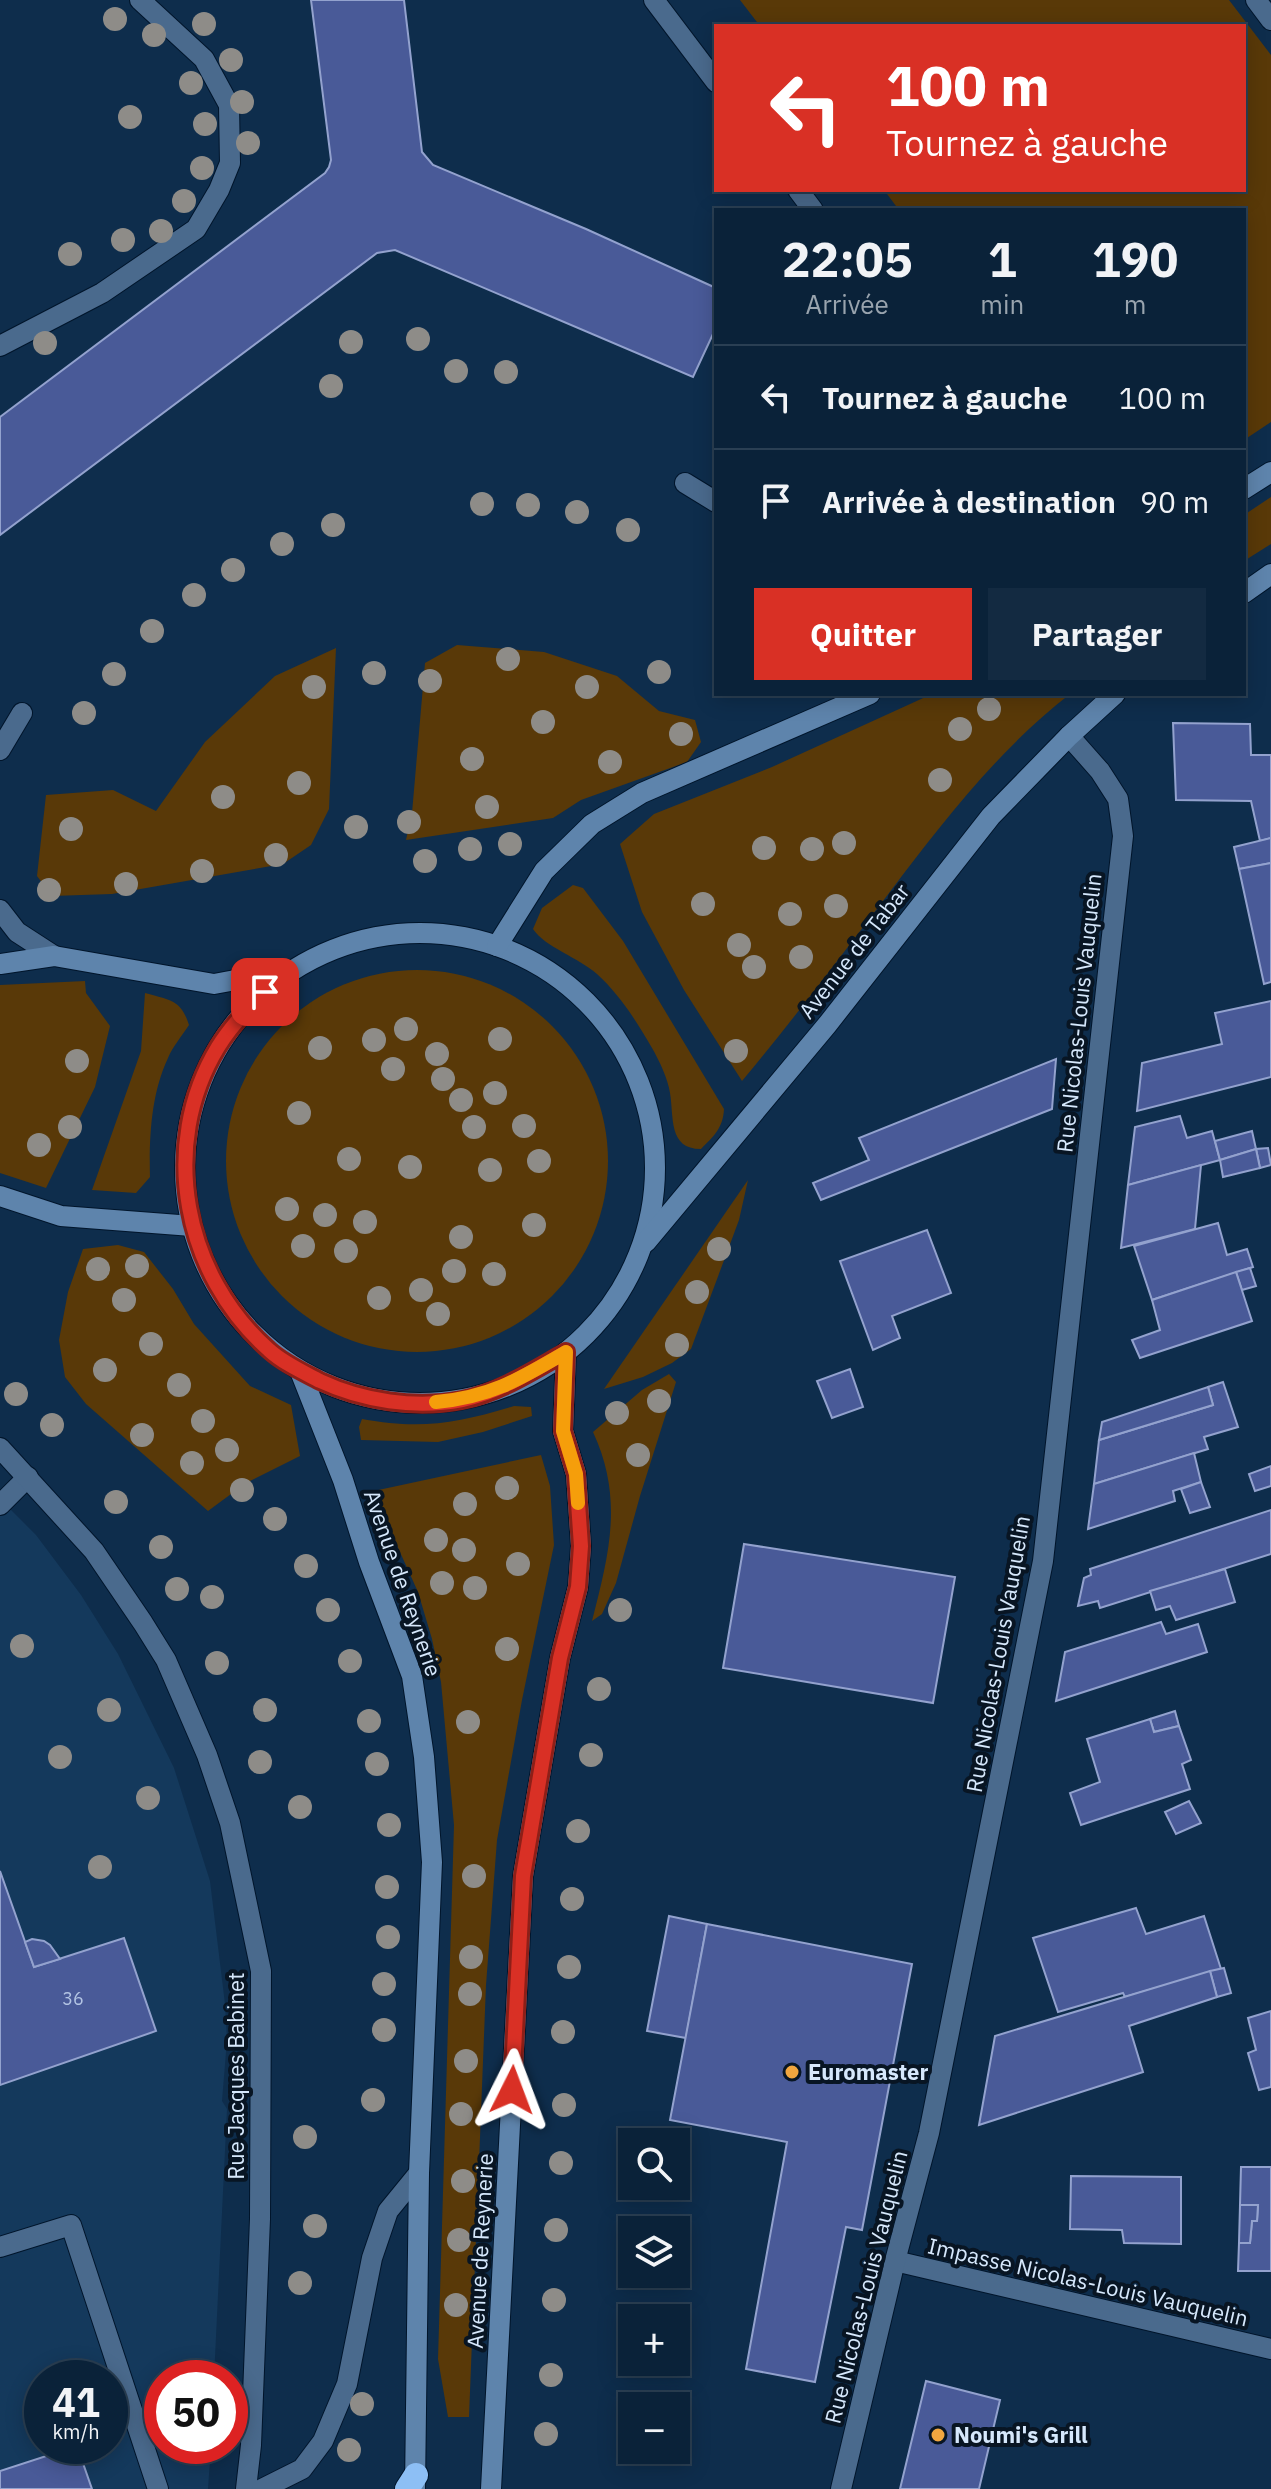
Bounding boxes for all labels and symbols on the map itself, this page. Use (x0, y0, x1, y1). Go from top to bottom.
street label: Rue Nicolas-Louis Vauquelin (1049, 872, 1108, 1154)
street label: Avenue de Tabar (792, 877, 916, 1024)
pin (231, 958, 299, 1026)
street label: Avenue de Reynerie (358, 1486, 449, 1680)
street label: Rue Nicolas-Louis Vauquelin (959, 1513, 1036, 1795)
street label: Rue Jacques Babinet (221, 1972, 250, 2180)
house number: 36 (62, 1987, 84, 2010)
position arrow (470, 2048, 554, 2132)
place label: Euromaster (808, 2057, 928, 2086)
marker: Euromaster (783, 2063, 801, 2081)
street label: Rue Nicolas-Louis Vauquelin (818, 2147, 914, 2426)
street label: Avenue de Reynerie (460, 2153, 499, 2349)
street label: Impasse Nicolas-Louis Vauquelin (925, 2231, 1251, 2333)
speed limit sign: 50 (144, 2360, 248, 2464)
place label: Noumi's Grill (954, 2420, 1088, 2449)
marker: Noumi's Grill (929, 2426, 947, 2444)

